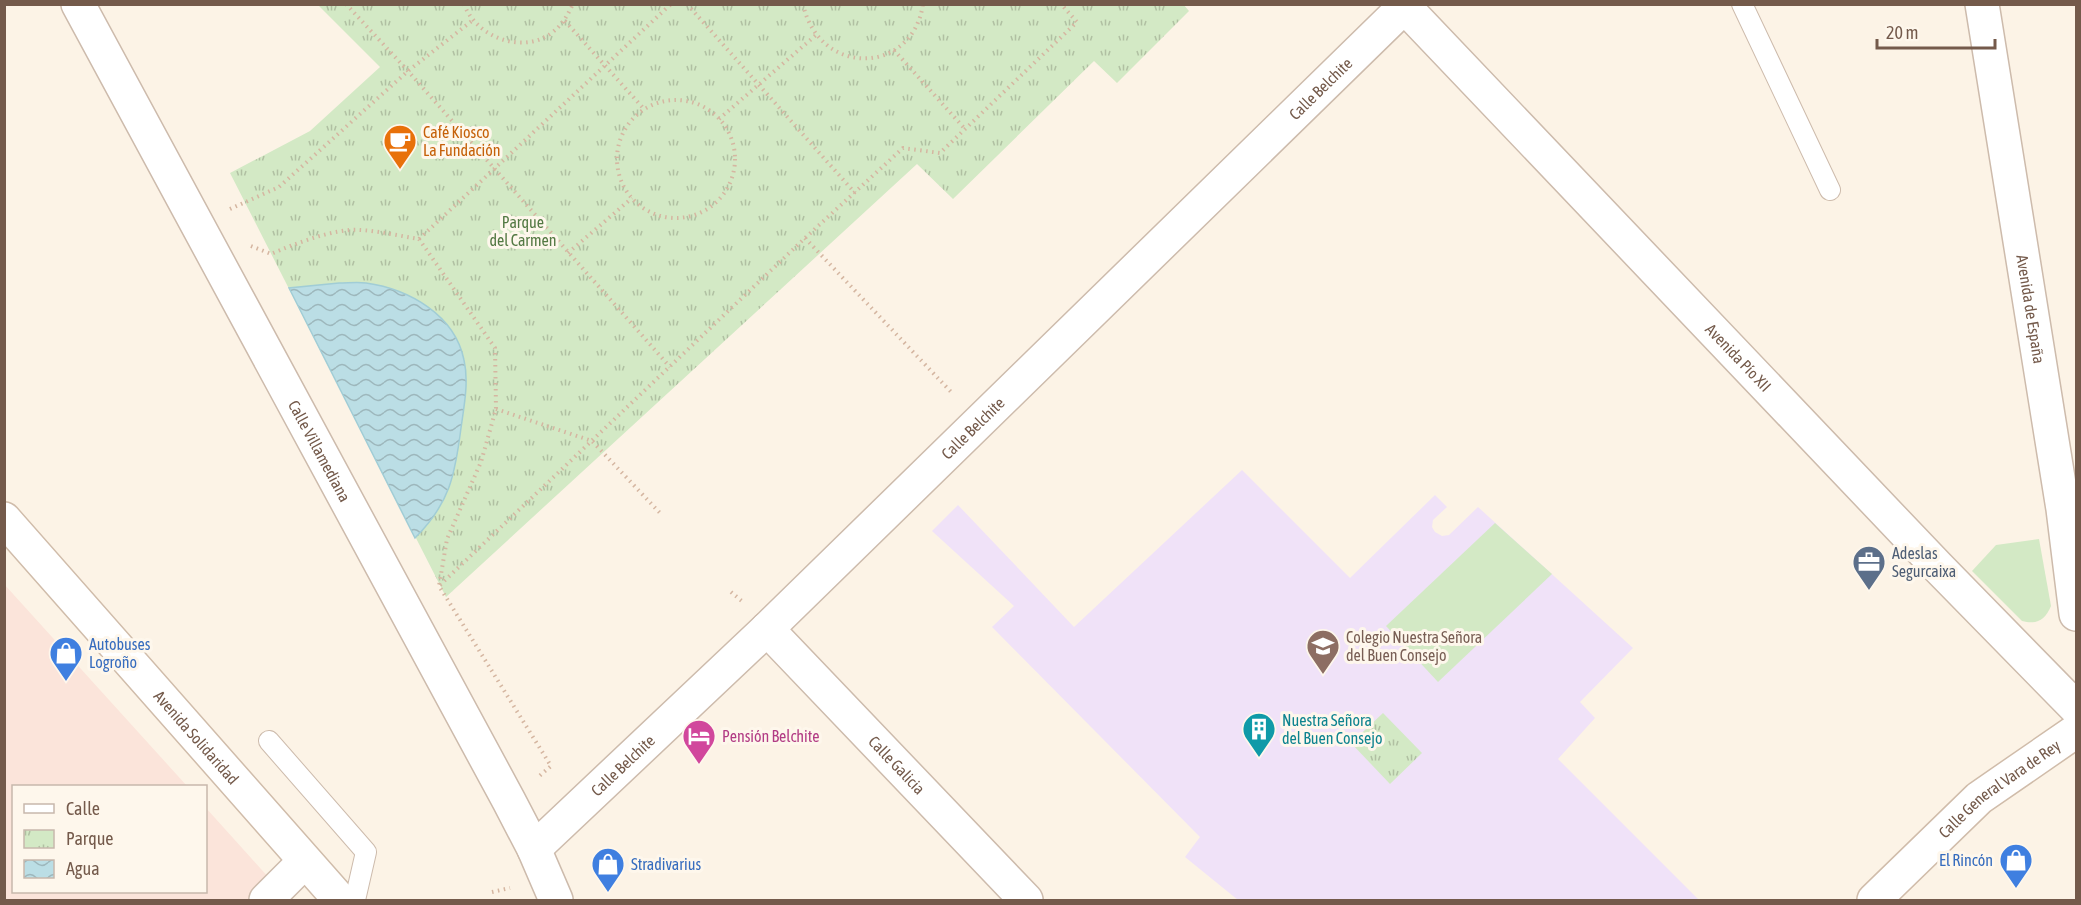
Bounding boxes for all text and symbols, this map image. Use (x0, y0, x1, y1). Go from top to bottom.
scale bar (1877, 12, 1996, 50)
text: 20 m (1886, 22, 1918, 43)
street label: Calle Belchite (1285, 54, 1356, 123)
cafe icon: Café Kiosco La Fundación (382, 123, 418, 170)
place label: Café Kiosco La Fundación (423, 123, 501, 159)
park label: Parque del Carmen (489, 213, 557, 249)
street label: Avenida de España (2013, 253, 2049, 365)
street label: Avenida Pío XII (1702, 320, 1775, 395)
street label: Calle Belchite (938, 394, 1008, 463)
street label: Calle Villamediana (285, 397, 354, 505)
office icon: Adeslas Segurcaixa (1851, 544, 1887, 591)
place label: Adeslas Segurcaixa (1892, 544, 1956, 581)
school or university icon: Colegio Nuestra Señora del Buen Consejo (1305, 628, 1341, 675)
place label: Colegio Nuestra Señora del Buen Consejo (1346, 628, 1482, 665)
shop icon: Autobuses Logroño (48, 635, 84, 682)
place label: Autobuses Logroño (89, 635, 151, 672)
street label: Avenida Solidaridad (151, 687, 242, 788)
building icon: Nuestra Señora del Buen Consejo (1241, 711, 1277, 758)
place label: Nuestra Señora del Buen Consejo (1282, 711, 1382, 748)
hotel icon: Pensión Belchite (681, 718, 717, 765)
place label: Pensión Belchite (722, 727, 820, 745)
street label: Calle Belchite (587, 731, 658, 799)
street label: Calle Galicia (865, 732, 929, 798)
street label: Calle General Vara de Rey (1935, 736, 2064, 841)
legend (12, 785, 207, 893)
text: Calle (66, 798, 100, 819)
text: Parque (66, 828, 114, 849)
shop icon: El Rincón (1998, 842, 2034, 889)
shop icon: Stradivarius (590, 846, 626, 893)
place label: El Rincón (1939, 851, 1993, 869)
place label: Stradivarius (631, 855, 701, 873)
text: Agua (66, 858, 100, 879)

